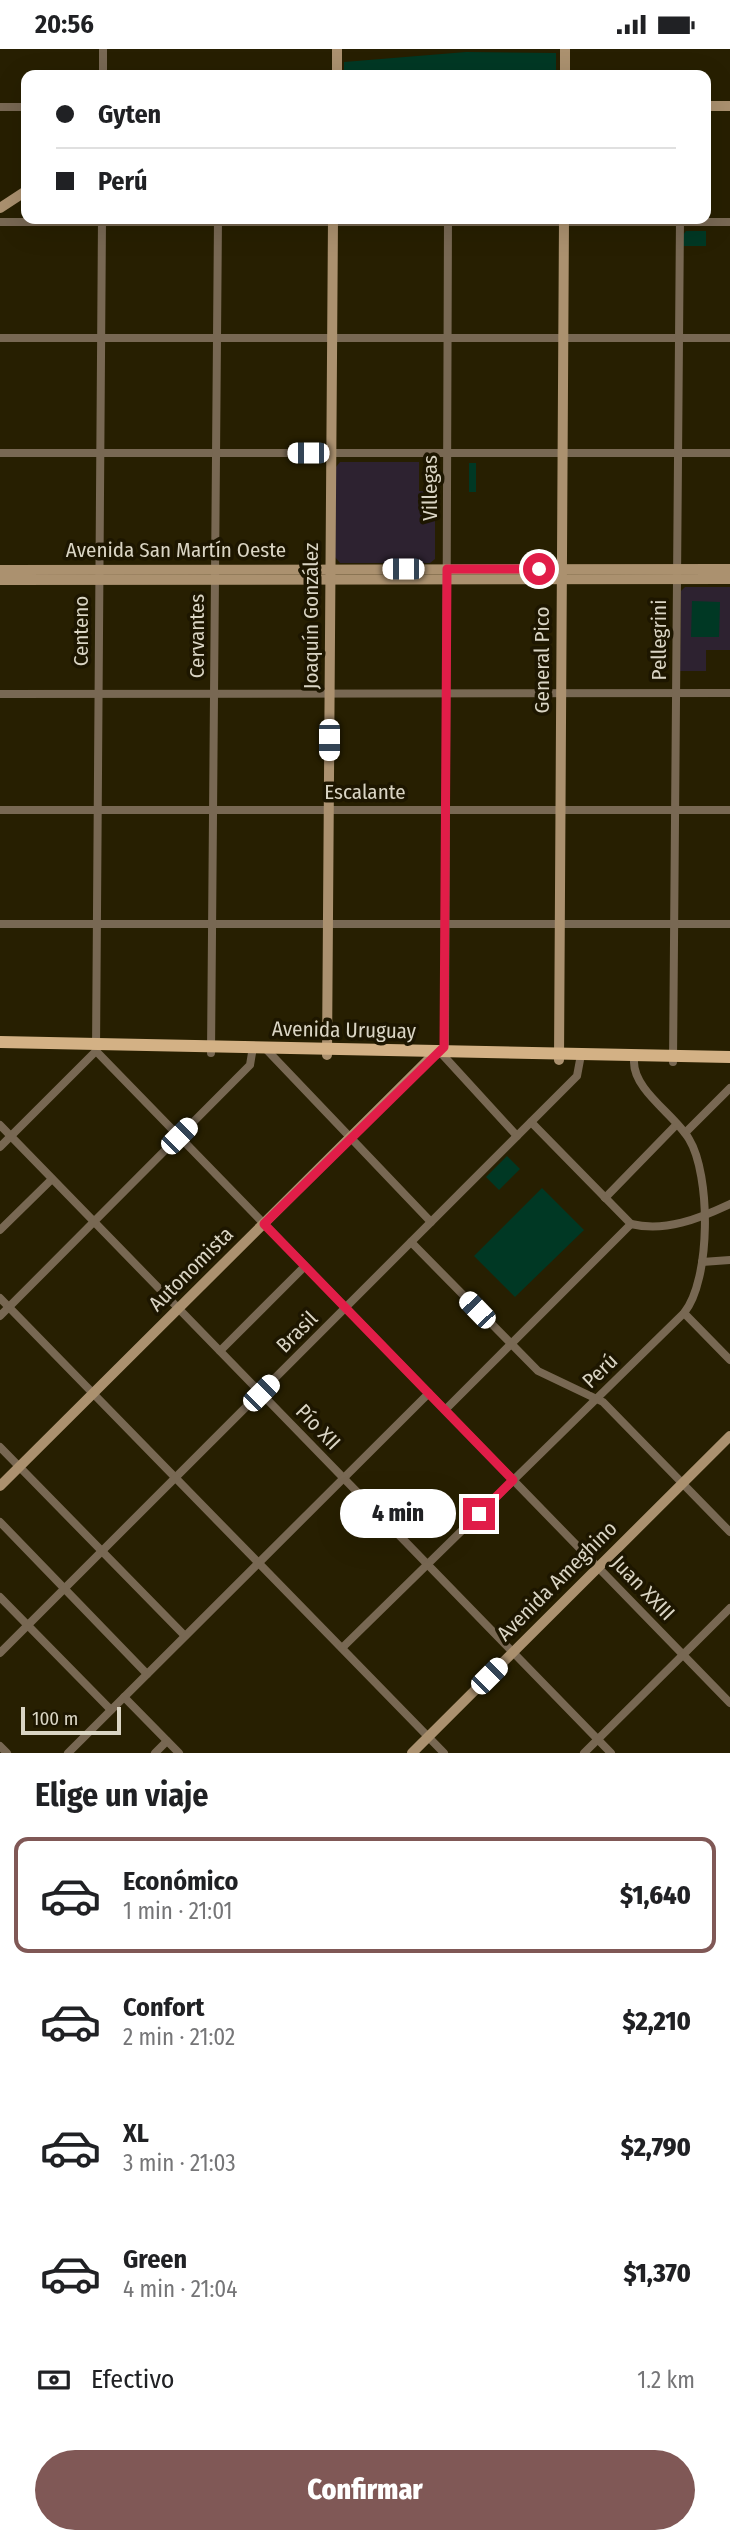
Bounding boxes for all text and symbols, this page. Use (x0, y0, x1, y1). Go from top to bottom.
text: 20:56 (35, 9, 94, 40)
text: Gyten (98, 99, 161, 130)
text: Perú (98, 166, 148, 197)
car (288, 443, 330, 464)
street label: Villegas (417, 455, 443, 521)
street label: Avenida San Martín Oeste (66, 537, 286, 563)
street label: Joaquín González (298, 543, 324, 689)
route start (523, 553, 555, 585)
car (383, 559, 425, 580)
street label: Cervantes (184, 594, 210, 678)
street label: Centeno (68, 596, 94, 666)
street label: Pellegrini (646, 600, 672, 680)
street label: General Pico (529, 607, 555, 714)
car (319, 719, 340, 761)
street label: Escalante (324, 779, 406, 805)
street label: Avenida Uruguay (272, 1016, 417, 1044)
car (157, 1114, 202, 1158)
street label: Autonomista (143, 1221, 239, 1317)
car (455, 1288, 500, 1332)
street label: Brasil (271, 1305, 324, 1358)
street label: Perú (577, 1348, 623, 1394)
car (239, 1371, 284, 1415)
street label: Pío XII (290, 1399, 346, 1455)
callout: 4 min (339, 1489, 454, 1539)
route end (463, 1498, 495, 1530)
text: 4 min (372, 1499, 424, 1527)
street label: Avenida Ameghino (491, 1515, 623, 1647)
street label: Juan XXIII (606, 1550, 680, 1626)
car (467, 1654, 512, 1698)
scale bar (21, 1704, 121, 1736)
text: 100 m (32, 1707, 78, 1730)
text: Elige un viaje (35, 1776, 208, 1814)
icon: car (39, 1864, 102, 1927)
text: Económico (123, 1866, 238, 1897)
text: $1,640 (620, 1880, 691, 1911)
text: 1 min · 21:01 (123, 1897, 233, 1925)
icon: car (39, 1990, 102, 2053)
text: Confort (123, 1992, 204, 2023)
text: $2,210 (623, 2006, 691, 2037)
text: 2 min · 21:02 (123, 2023, 235, 2051)
icon: car (39, 2116, 102, 2179)
text: XL (123, 2118, 149, 2149)
text: $2,790 (621, 2132, 691, 2163)
text: 3 min · 21:03 (123, 2149, 236, 2177)
icon: car (39, 2242, 102, 2305)
text: Green (123, 2244, 187, 2275)
text: $1,370 (623, 2258, 691, 2289)
text: 4 min · 21:04 (123, 2275, 237, 2303)
icon: cash (35, 2361, 73, 2399)
text: Efectivo (91, 2364, 175, 2395)
text: 1.2 km (637, 2366, 695, 2394)
button: Confirmar (35, 2450, 695, 2530)

